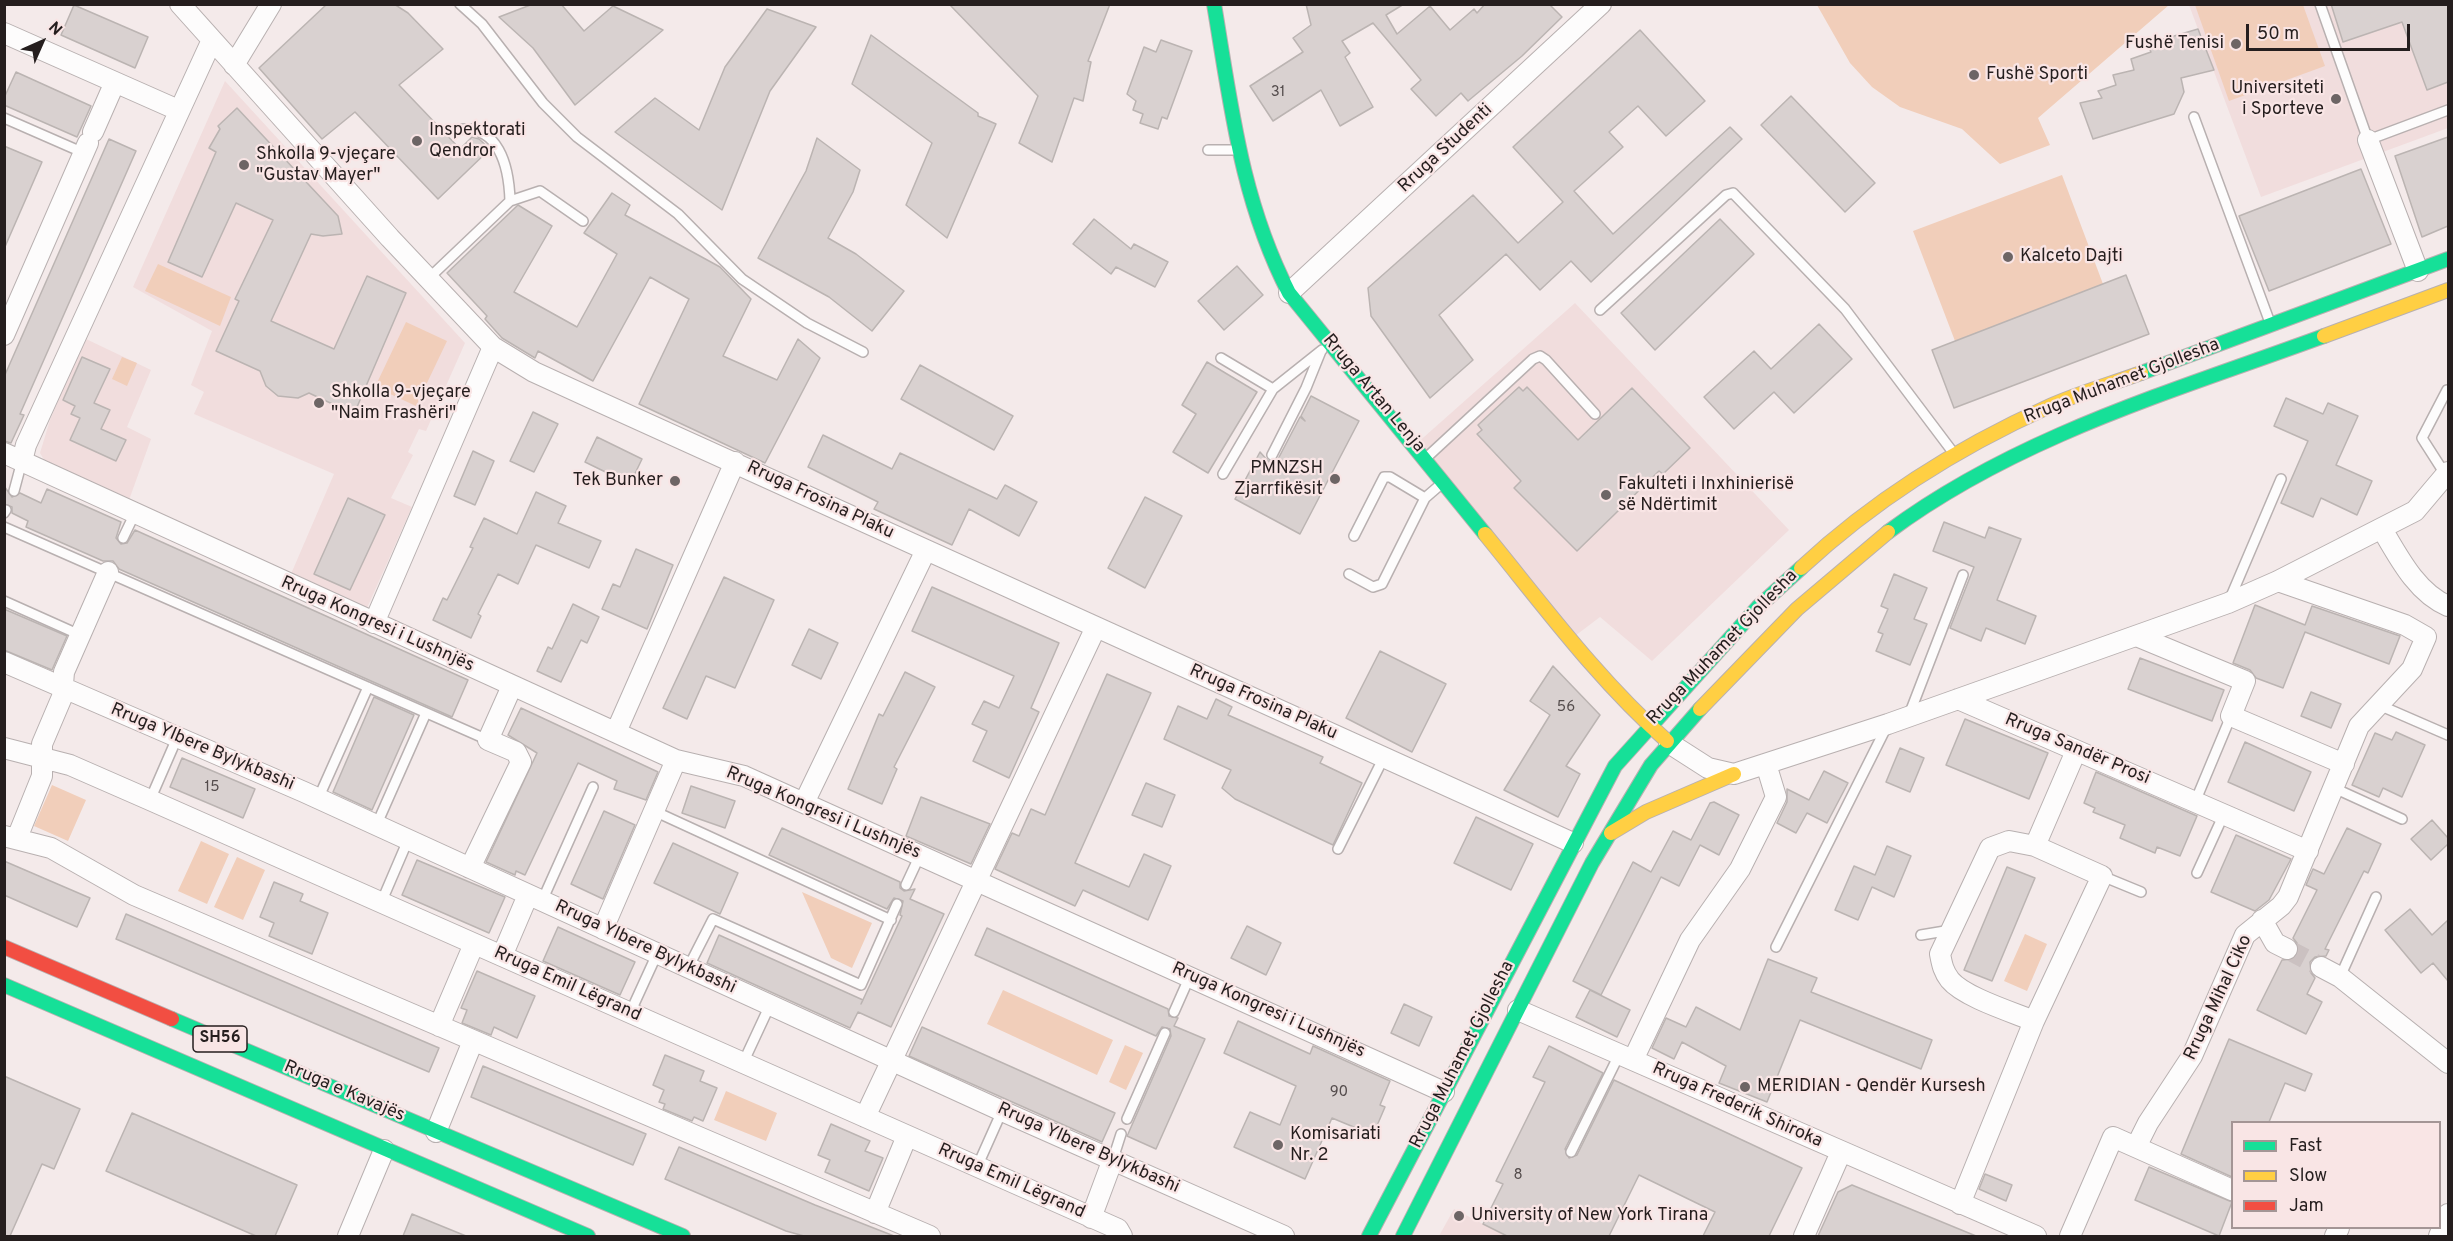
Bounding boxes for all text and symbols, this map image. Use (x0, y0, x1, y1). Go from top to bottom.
north arrow (12, 12, 72, 72)
scale bar (2249, 12, 2412, 50)
text: N (44, 18, 66, 40)
text: 50 m (2257, 23, 2299, 46)
place label: Fushë Tenisi (2125, 33, 2224, 55)
marker: Fushë Tenisi (2229, 37, 2243, 51)
place label: Fushë Sporti (1986, 64, 2088, 86)
marker: Fushë Sporti (1967, 68, 1981, 82)
place label: Universiteti i Sporteve (2231, 78, 2324, 121)
house number: 31 (1271, 84, 1285, 102)
marker: Universiteti i Sporteve (2329, 92, 2343, 106)
street label: Rruga Studenti (1395, 100, 1497, 198)
place label: Inspektorati Qendror (429, 120, 526, 162)
marker: Inspektorati Qendror (410, 134, 424, 148)
place label: Shkolla 9-vjeçare "Gustav Mayer" (256, 144, 396, 186)
marker: Shkolla 9-vjeçare "Gustav Mayer" (237, 158, 251, 172)
place label: Kalceto Dajti (2020, 246, 2123, 268)
marker: Kalceto Dajti (2001, 250, 2015, 264)
street label: Rruga Artan Lenja (1317, 331, 1429, 457)
street label: Rruga Muhamet Gjollesha (2021, 335, 2223, 429)
place label: Shkolla 9-vjeçare "Naim Frashëri" (331, 382, 471, 424)
marker: Shkolla 9-vjeçare "Naim Frashëri" (312, 396, 326, 410)
street label: Rruga Frosina Plaku (743, 457, 897, 545)
place label: PMNZSH Zjarrfikësit (1234, 458, 1323, 500)
place label: Tek Bunker (573, 470, 663, 492)
marker: PMNZSH Zjarrfikësit (1328, 472, 1342, 486)
marker: Tek Bunker (668, 474, 682, 488)
place label: Fakulteti i Inxhinierisë së Ndërtimit (1618, 474, 1794, 516)
marker: Fakulteti i Inxhinierisë së Ndërtimit (1599, 488, 1613, 502)
street label: Rruga Muhamet Gjollesha (1643, 566, 1803, 730)
street label: Rruga Kongresi i Lushnjës (277, 573, 477, 677)
street label: Rruga Frosina Plaku (1186, 661, 1340, 745)
street label: Rruga Ylbere Bylykbashi (107, 699, 297, 797)
house number: 56 (1557, 699, 1575, 717)
street label: Rruga Sandër Prosi (2001, 710, 2153, 790)
street label: Rruga Kongresi i Lushnjës (722, 763, 924, 865)
house number: 15 (205, 779, 219, 797)
street label: Rruga Ylbere Bylykbashi (551, 897, 739, 999)
street label: Rruga Mihal Ciko (2181, 932, 2257, 1064)
street label: Rruga Emil Lëgrand (490, 943, 644, 1027)
street label: Rruga Muhamet Gjollesha (1406, 958, 1520, 1152)
street label: Rruga Kongresi i Lushnjës (1168, 959, 1368, 1063)
road number: SH56 (193, 1026, 247, 1052)
street label: Rruga e Kavajës (280, 1057, 408, 1127)
street label: Rruga Frederik Shiroka (1649, 1059, 1825, 1153)
place label: MERIDIAN - Qendër Kursesh (1757, 1076, 1986, 1098)
marker: MERIDIAN - Qendër Kursesh (1738, 1080, 1752, 1094)
house number: 90 (1330, 1084, 1348, 1102)
street label: Rruga Ylbere Bylykbashi (993, 1099, 1183, 1199)
legend (2231, 1121, 2441, 1229)
place label: Komisariati Nr. 2 (1290, 1124, 1381, 1166)
text: Fast (2289, 1135, 2322, 1158)
marker: Komisariati Nr. 2 (1271, 1138, 1285, 1152)
street label: Rruga Emil Lëgrand (934, 1140, 1088, 1224)
text: Slow (2289, 1165, 2327, 1188)
house number: 8 (1513, 1167, 1523, 1185)
text: Jam (2289, 1195, 2324, 1218)
place label: University of New York Tirana (1471, 1205, 1708, 1227)
marker: University of New York Tirana (1452, 1209, 1466, 1223)

